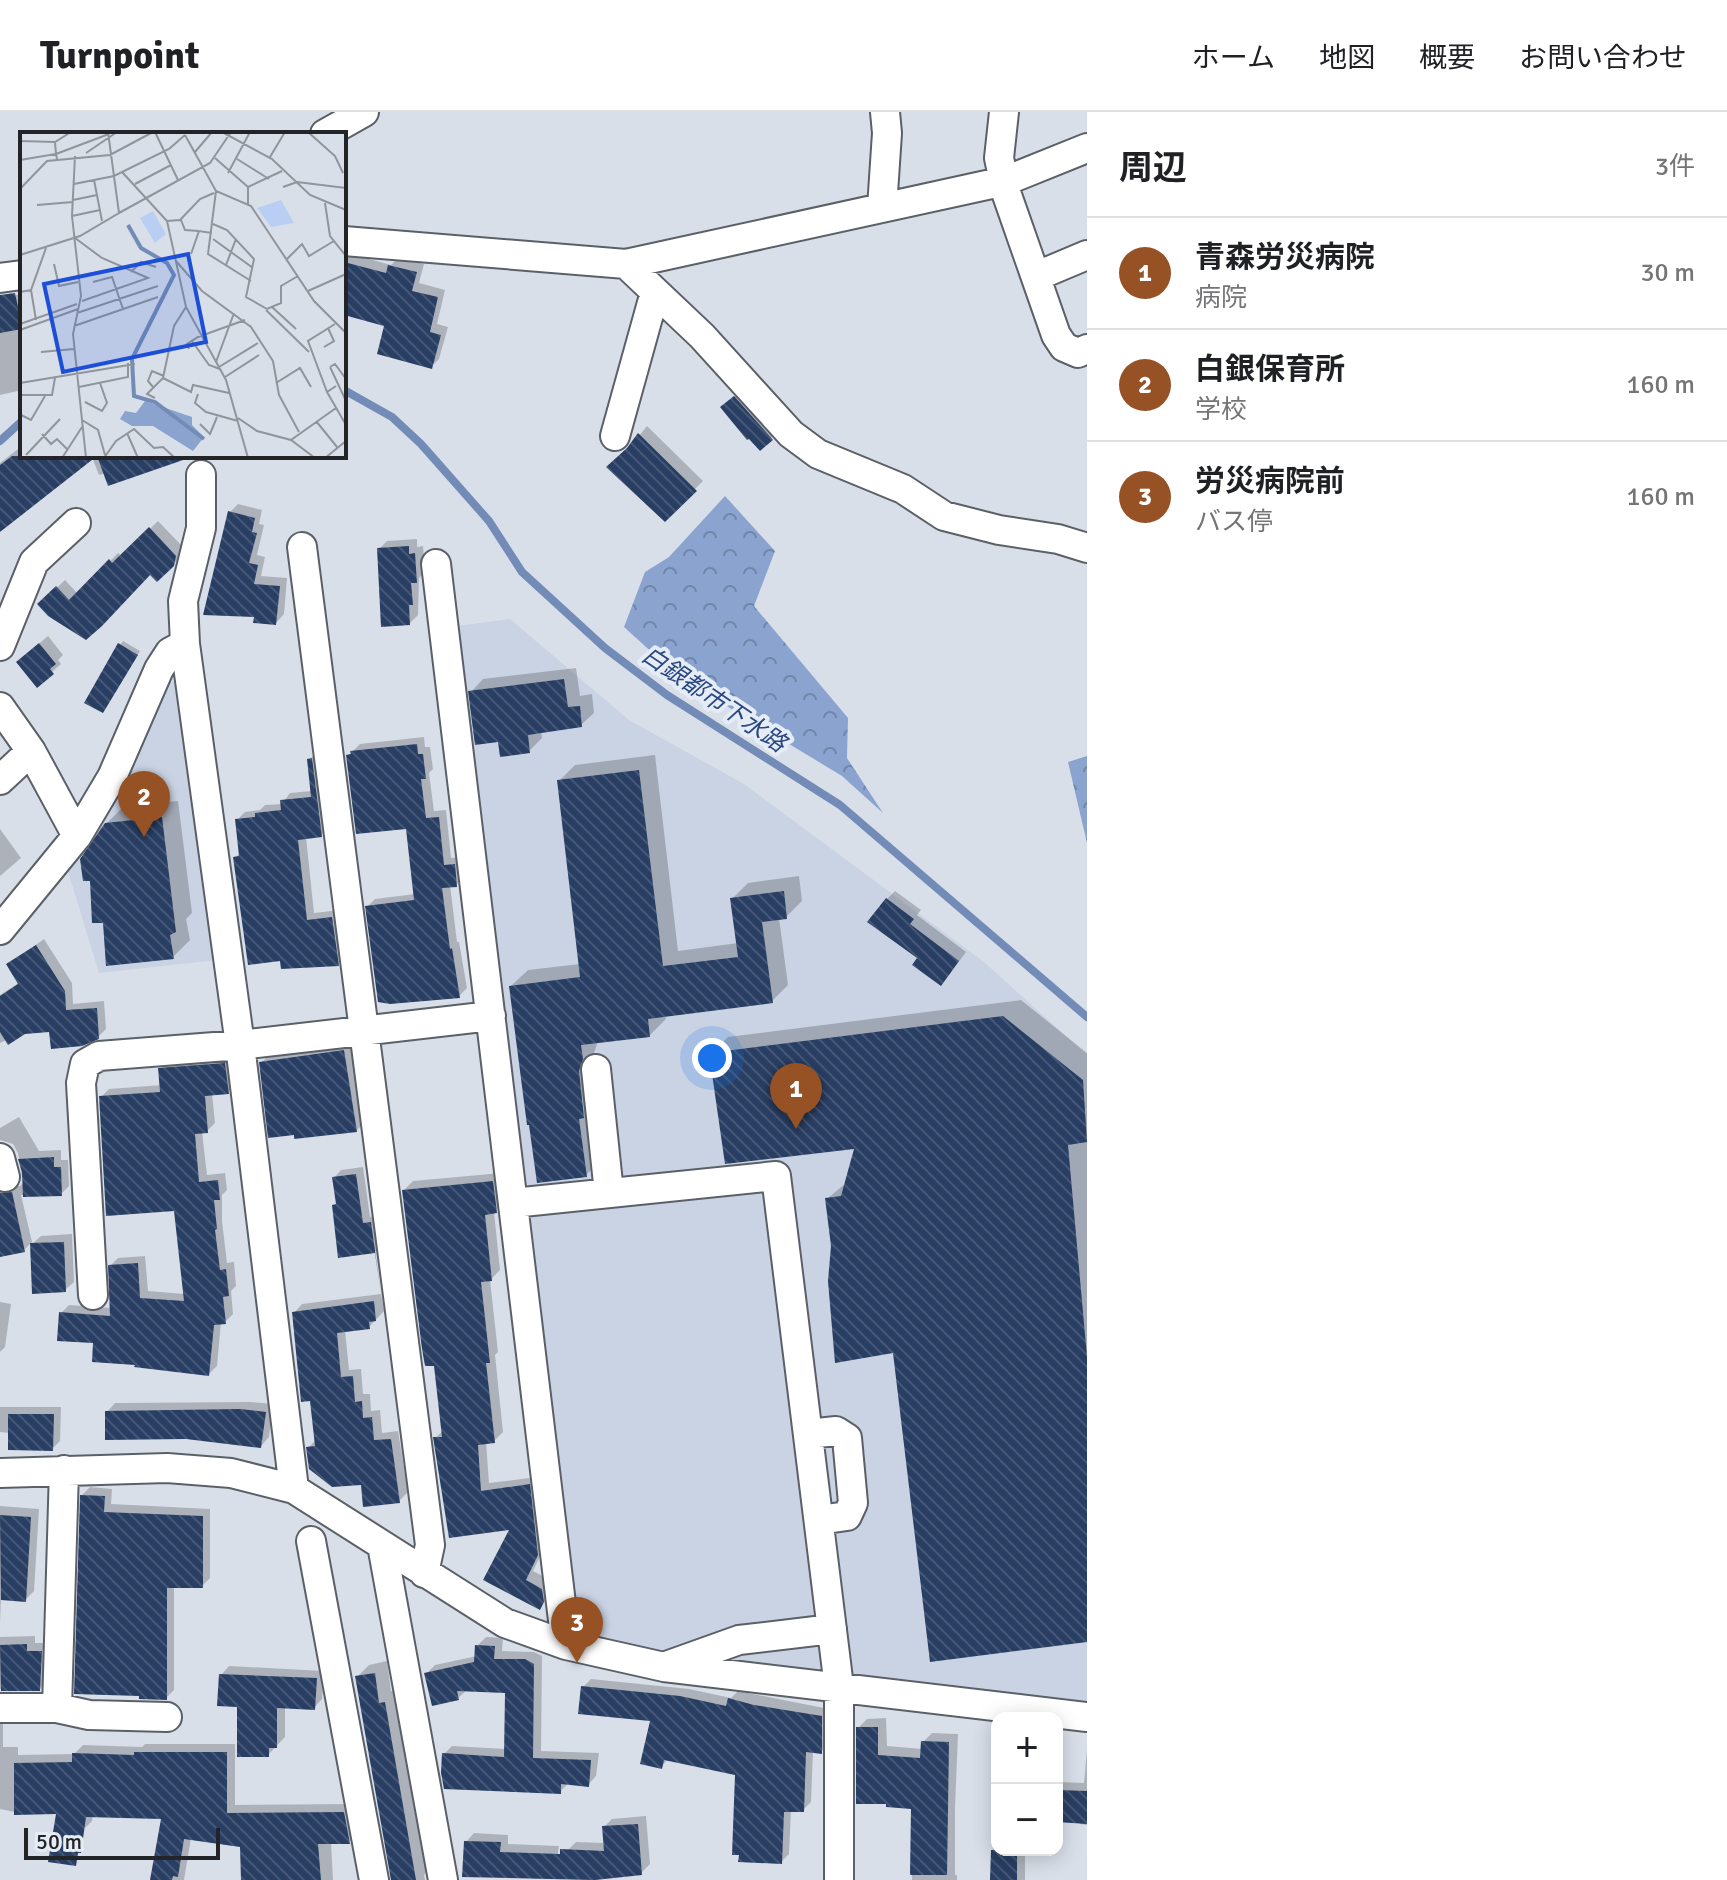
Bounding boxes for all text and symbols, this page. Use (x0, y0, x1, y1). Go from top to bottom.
text: Turnpoint (40, 32, 199, 79)
text: ホーム (1192, 41, 1275, 75)
text: 地図 (1319, 41, 1375, 75)
text: 概要 (1419, 41, 1475, 75)
text: お問い合わせ (1519, 41, 1687, 75)
inset map (20, 132, 346, 458)
text: 周辺 (1119, 147, 1187, 189)
text: 3件 (1655, 151, 1695, 183)
text: 青森労災病院 (1195, 239, 1375, 276)
text: 1 (1138, 257, 1152, 289)
text: 30 m (1640, 257, 1695, 289)
text: 病院 (1195, 282, 1247, 314)
text: 白銀保育所 (1195, 351, 1345, 388)
text: 2 (1138, 369, 1152, 401)
text: 160 m (1626, 369, 1695, 401)
text: 学校 (1195, 394, 1247, 426)
text: 労災病院前 (1195, 463, 1345, 500)
text: 3 (1138, 481, 1152, 513)
text: 160 m (1626, 481, 1695, 513)
text: バス停 (1195, 506, 1273, 538)
water label: 白銀都市下水路 (636, 640, 794, 760)
pin: 2 (118, 771, 170, 837)
your location (692, 1038, 732, 1078)
pin: 1 (770, 1063, 822, 1129)
pin: 3 (551, 1597, 603, 1663)
map controls (991, 1712, 1063, 1856)
button: + (991, 1712, 1063, 1784)
button: − (991, 1784, 1063, 1856)
scale bar (24, 1824, 220, 1860)
text: 50 m (36, 1828, 82, 1855)

